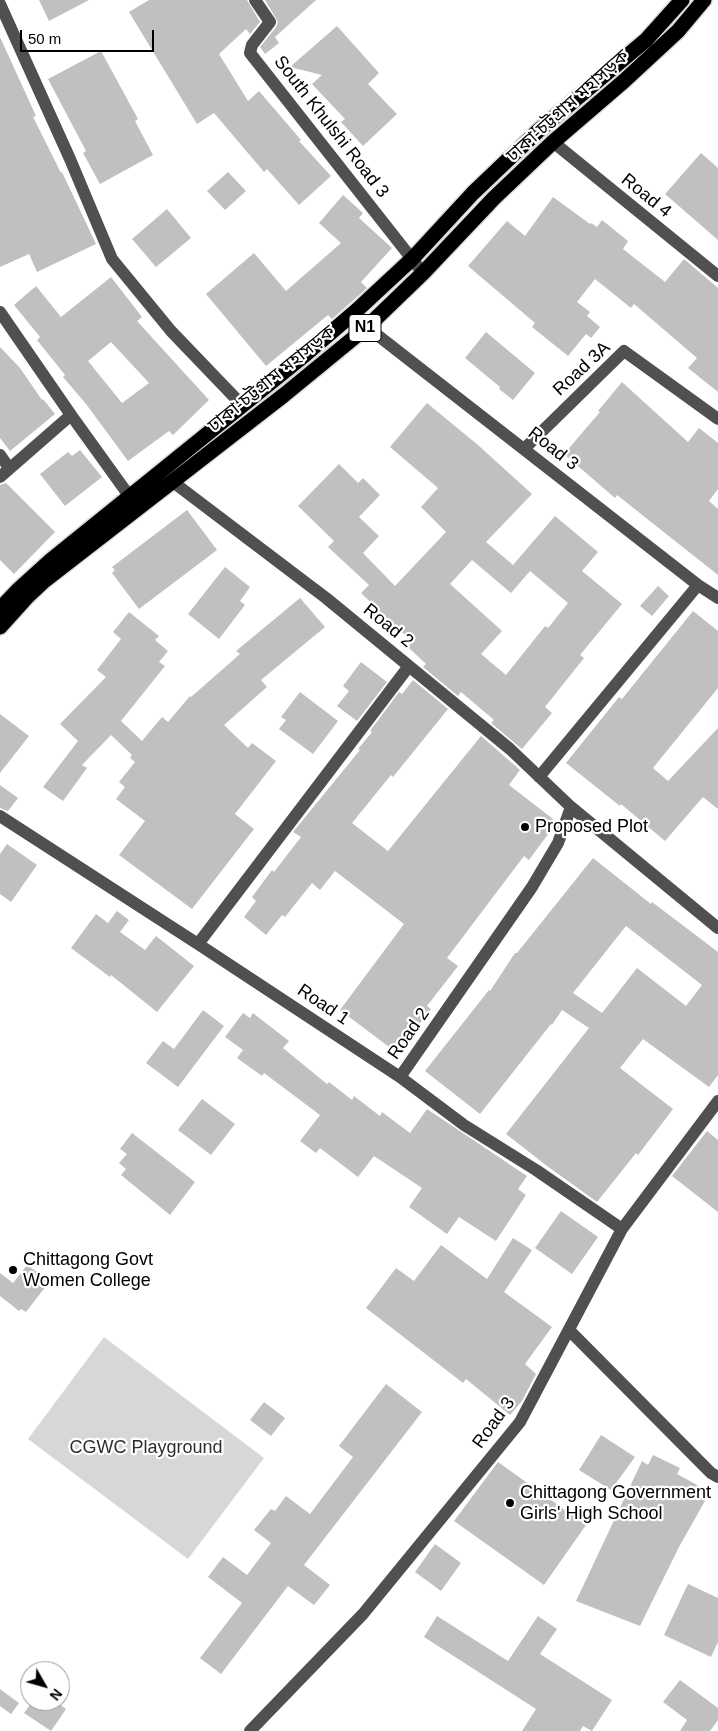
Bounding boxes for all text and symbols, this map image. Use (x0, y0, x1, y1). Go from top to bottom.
scale bar (22, 20, 156, 52)
text: 50 m (28, 30, 61, 47)
street label: ঢাকা-চট্টগ্রাম মহাসড়ক (502, 45, 634, 167)
street label: South Khulshi Road 3 (269, 52, 393, 202)
street label: Road 4 (617, 169, 675, 223)
road number: N1 (349, 314, 381, 342)
street label: ঢাকা-চট্টগ্রাম মহাসড়ক (204, 321, 340, 437)
street label: Road 3A (549, 337, 615, 401)
street label: Road 3 (523, 423, 583, 475)
street label: Road 2 (359, 599, 417, 653)
place label: Proposed Plot (535, 816, 648, 838)
marker: Proposed Plot (519, 821, 531, 833)
street label: Road 1 (293, 980, 353, 1030)
street label: Road 2 (384, 1004, 434, 1064)
place label: Chittagong Govt Women College (23, 1249, 153, 1292)
marker: Chittagong Govt Women College (7, 1264, 19, 1276)
street label: Road 3 (468, 1393, 520, 1453)
park label: CGWC Playground (69, 1437, 223, 1459)
place label: Chittagong Government Girls' High School (520, 1482, 711, 1525)
marker: Chittagong Government Girls' High School (504, 1497, 516, 1509)
north arrow (20, 1661, 70, 1711)
text: N (47, 1686, 65, 1704)

